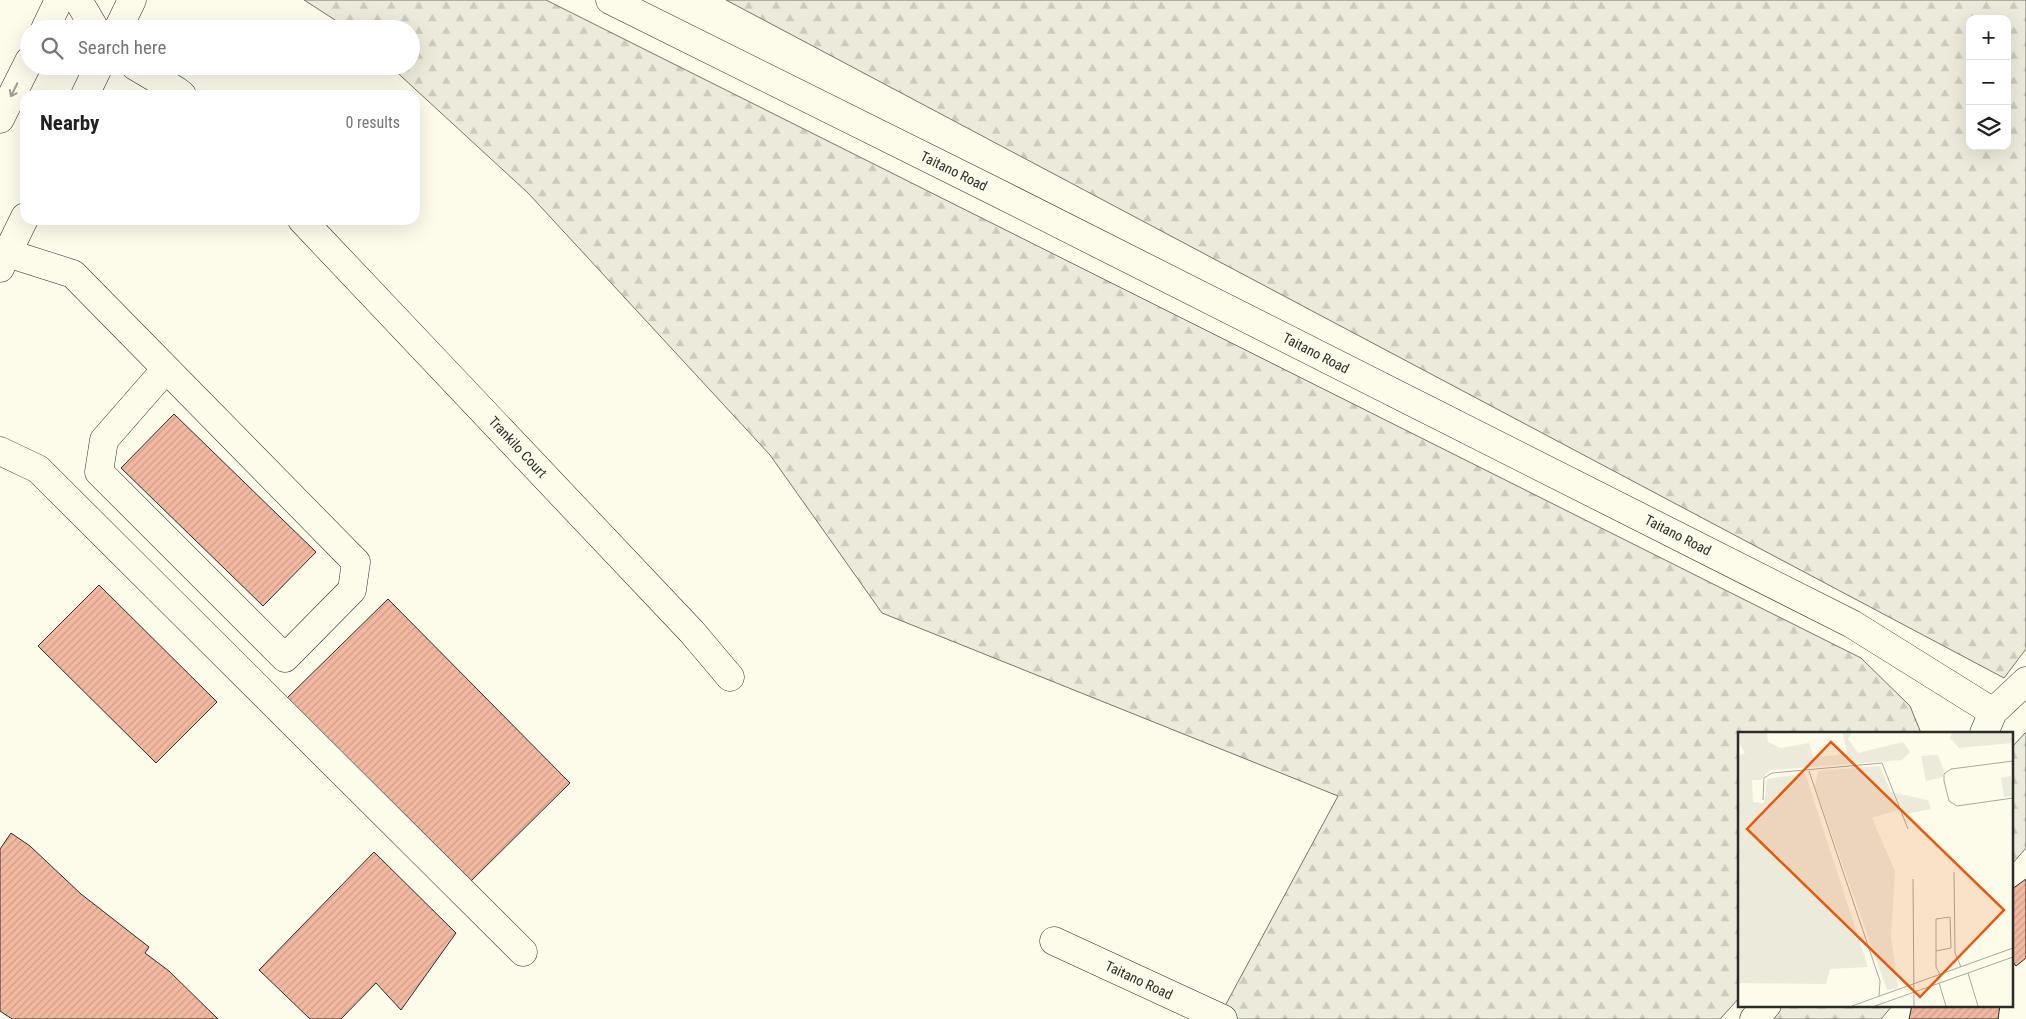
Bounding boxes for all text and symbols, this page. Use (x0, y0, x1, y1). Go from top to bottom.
map controls (1966, 15, 2011, 150)
button: + (1966, 15, 2011, 60)
search box (20, 20, 420, 75)
icon: search (38, 34, 66, 62)
text: Search here (78, 36, 166, 59)
button: − (1966, 60, 2011, 105)
one-way arrow (9, 82, 19, 97)
button: layers (1966, 105, 2011, 150)
text: Nearby (40, 111, 99, 135)
text: 0 results (345, 113, 400, 132)
street label: Taitano Road (918, 148, 990, 194)
street label: Taitano Road (1280, 329, 1352, 377)
street label: Trankilo Court (486, 413, 550, 481)
street label: Taitano Road (1642, 511, 1714, 559)
inset map (1738, 732, 2014, 1006)
street label: Taitano Road (1103, 957, 1175, 1003)

